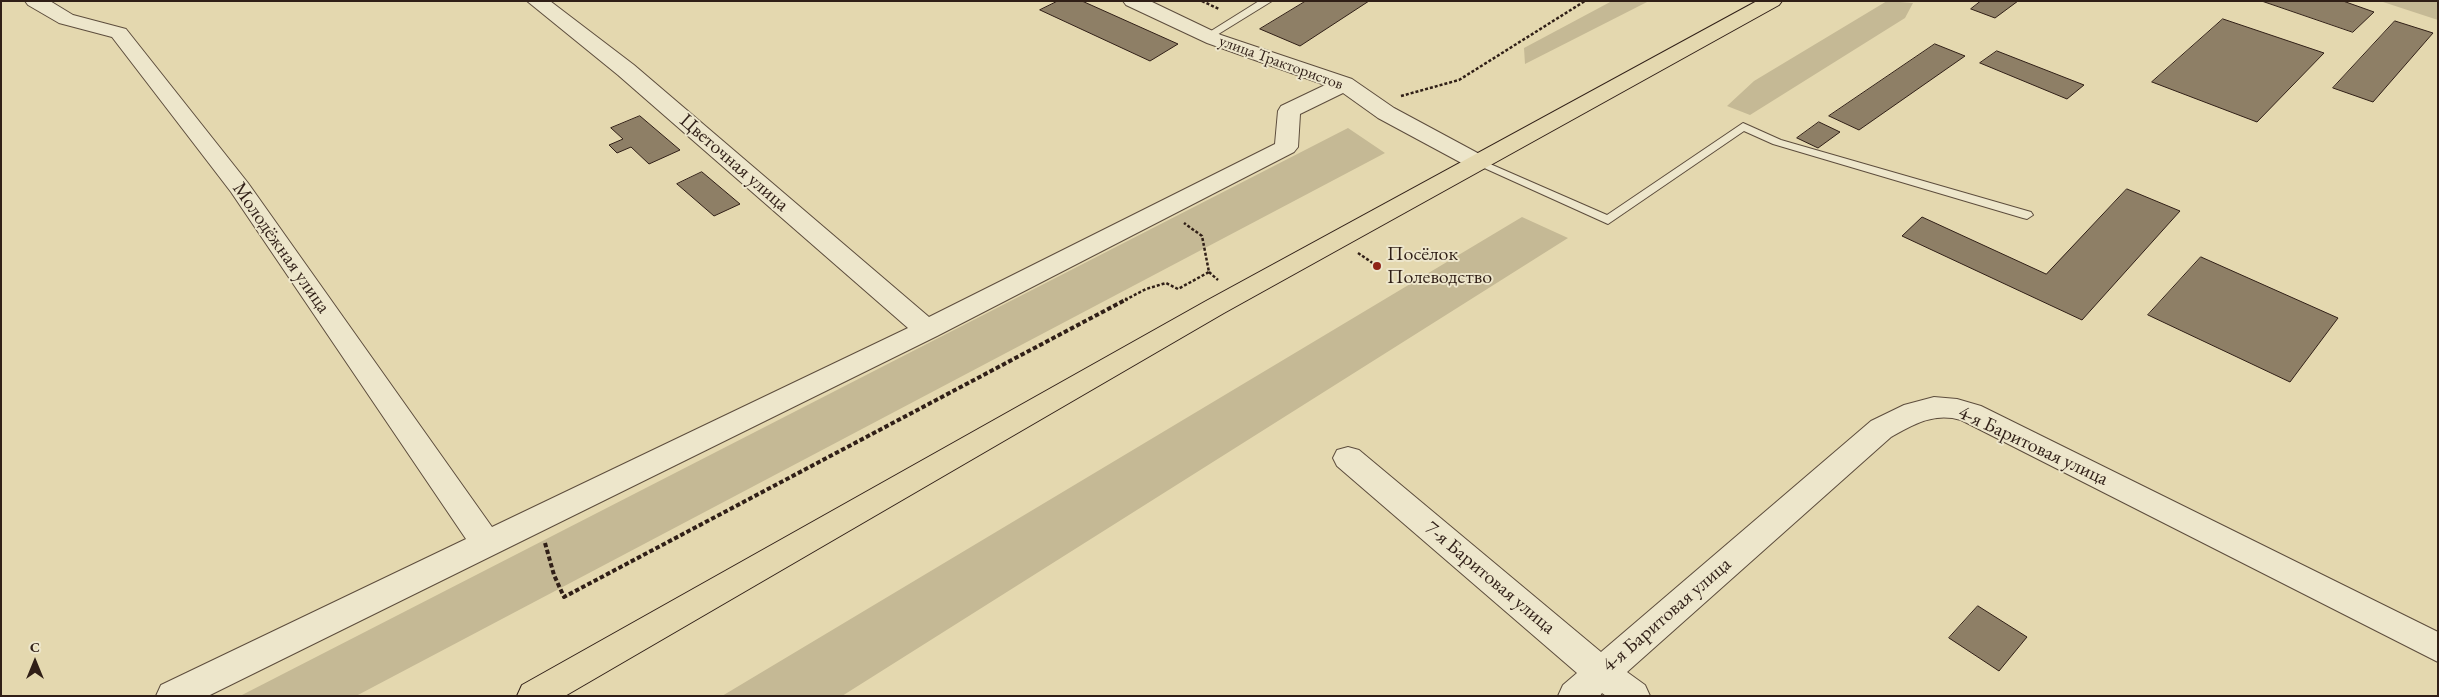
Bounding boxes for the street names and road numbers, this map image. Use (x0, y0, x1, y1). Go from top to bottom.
street label: улица Трактористов (1216, 32, 1346, 94)
street label: Цветочная улица (674, 109, 794, 217)
street label: Молодёжная улица (227, 178, 335, 318)
street label: 4-я Баритовая улица (1954, 401, 2112, 491)
street label: 7-я Баритовая улица (1420, 516, 1560, 640)
street label: 4-я Баритовая улица (1598, 553, 1736, 677)

